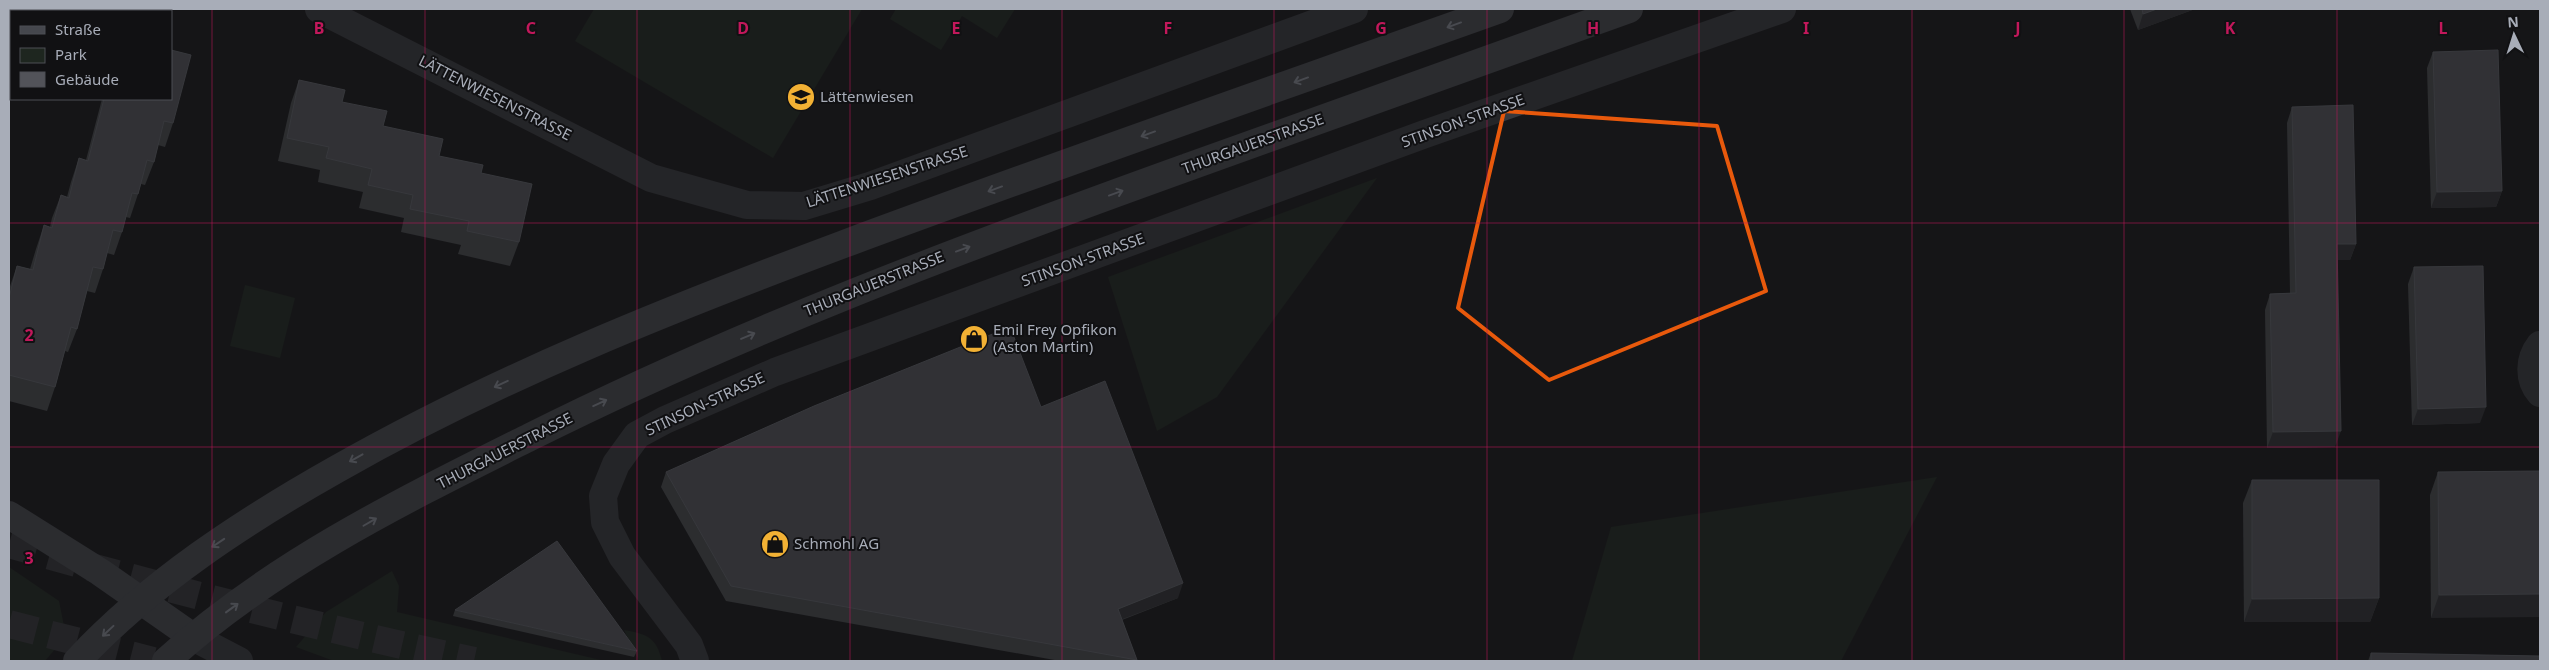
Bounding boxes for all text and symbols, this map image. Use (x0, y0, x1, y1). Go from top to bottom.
legend (10, 10, 172, 100)
north arrow (2489, 10, 2539, 60)
text: N (2507, 12, 2519, 31)
text: B (314, 17, 324, 39)
text: C (526, 17, 536, 39)
text: D (737, 17, 749, 39)
text: E (952, 17, 961, 39)
text: F (1164, 17, 1172, 39)
text: G (1375, 17, 1387, 39)
text: H (1587, 17, 1599, 39)
text: I (1803, 17, 1809, 39)
text: J (2013, 17, 2021, 39)
text: K (2225, 17, 2236, 39)
text: L (2439, 17, 2448, 39)
text: Straße (55, 19, 101, 39)
one-way arrow (1447, 21, 1463, 30)
text: Park (55, 44, 87, 64)
street label: LÄTTENWIESENSTRASSE (416, 50, 575, 144)
text: Gebäude (55, 69, 119, 89)
one-way arrow (1294, 76, 1310, 85)
school or university icon: Lättenwiesen (786, 82, 816, 112)
place label: Lättenwiesen (820, 86, 914, 106)
street label: STINSON-STRASSE (1398, 89, 1527, 152)
street label: THURGAUERSTRASSE (1179, 108, 1326, 178)
one-way arrow (1141, 130, 1157, 139)
street label: LÄTTENWIESENSTRASSE (803, 140, 970, 212)
one-way arrow (988, 185, 1004, 194)
one-way arrow (1108, 188, 1123, 197)
street label: STINSON-STRASSE (1018, 228, 1147, 291)
one-way arrow (955, 244, 970, 253)
street label: THURGAUERSTRASSE (801, 246, 947, 320)
place label: Emil Frey Opfikon (Aston Martin) (993, 319, 1117, 356)
text: 2 (24, 324, 34, 346)
shop icon: Emil Frey Opfikon (Aston Martin) (959, 324, 989, 354)
one-way arrow (740, 331, 755, 341)
street label: STINSON-STRASSE (642, 367, 768, 440)
one-way arrow (494, 380, 509, 389)
one-way arrow (592, 398, 607, 407)
street label: THURGAUERSTRASSE (434, 407, 576, 493)
one-way arrow (349, 453, 364, 463)
one-way arrow (362, 516, 376, 526)
shop icon: Schmohl AG (760, 529, 790, 559)
place label: Schmohl AG (794, 533, 879, 553)
one-way arrow (211, 538, 225, 548)
text: 3 (24, 547, 34, 569)
one-way arrow (225, 603, 239, 613)
one-way arrow (102, 625, 115, 637)

